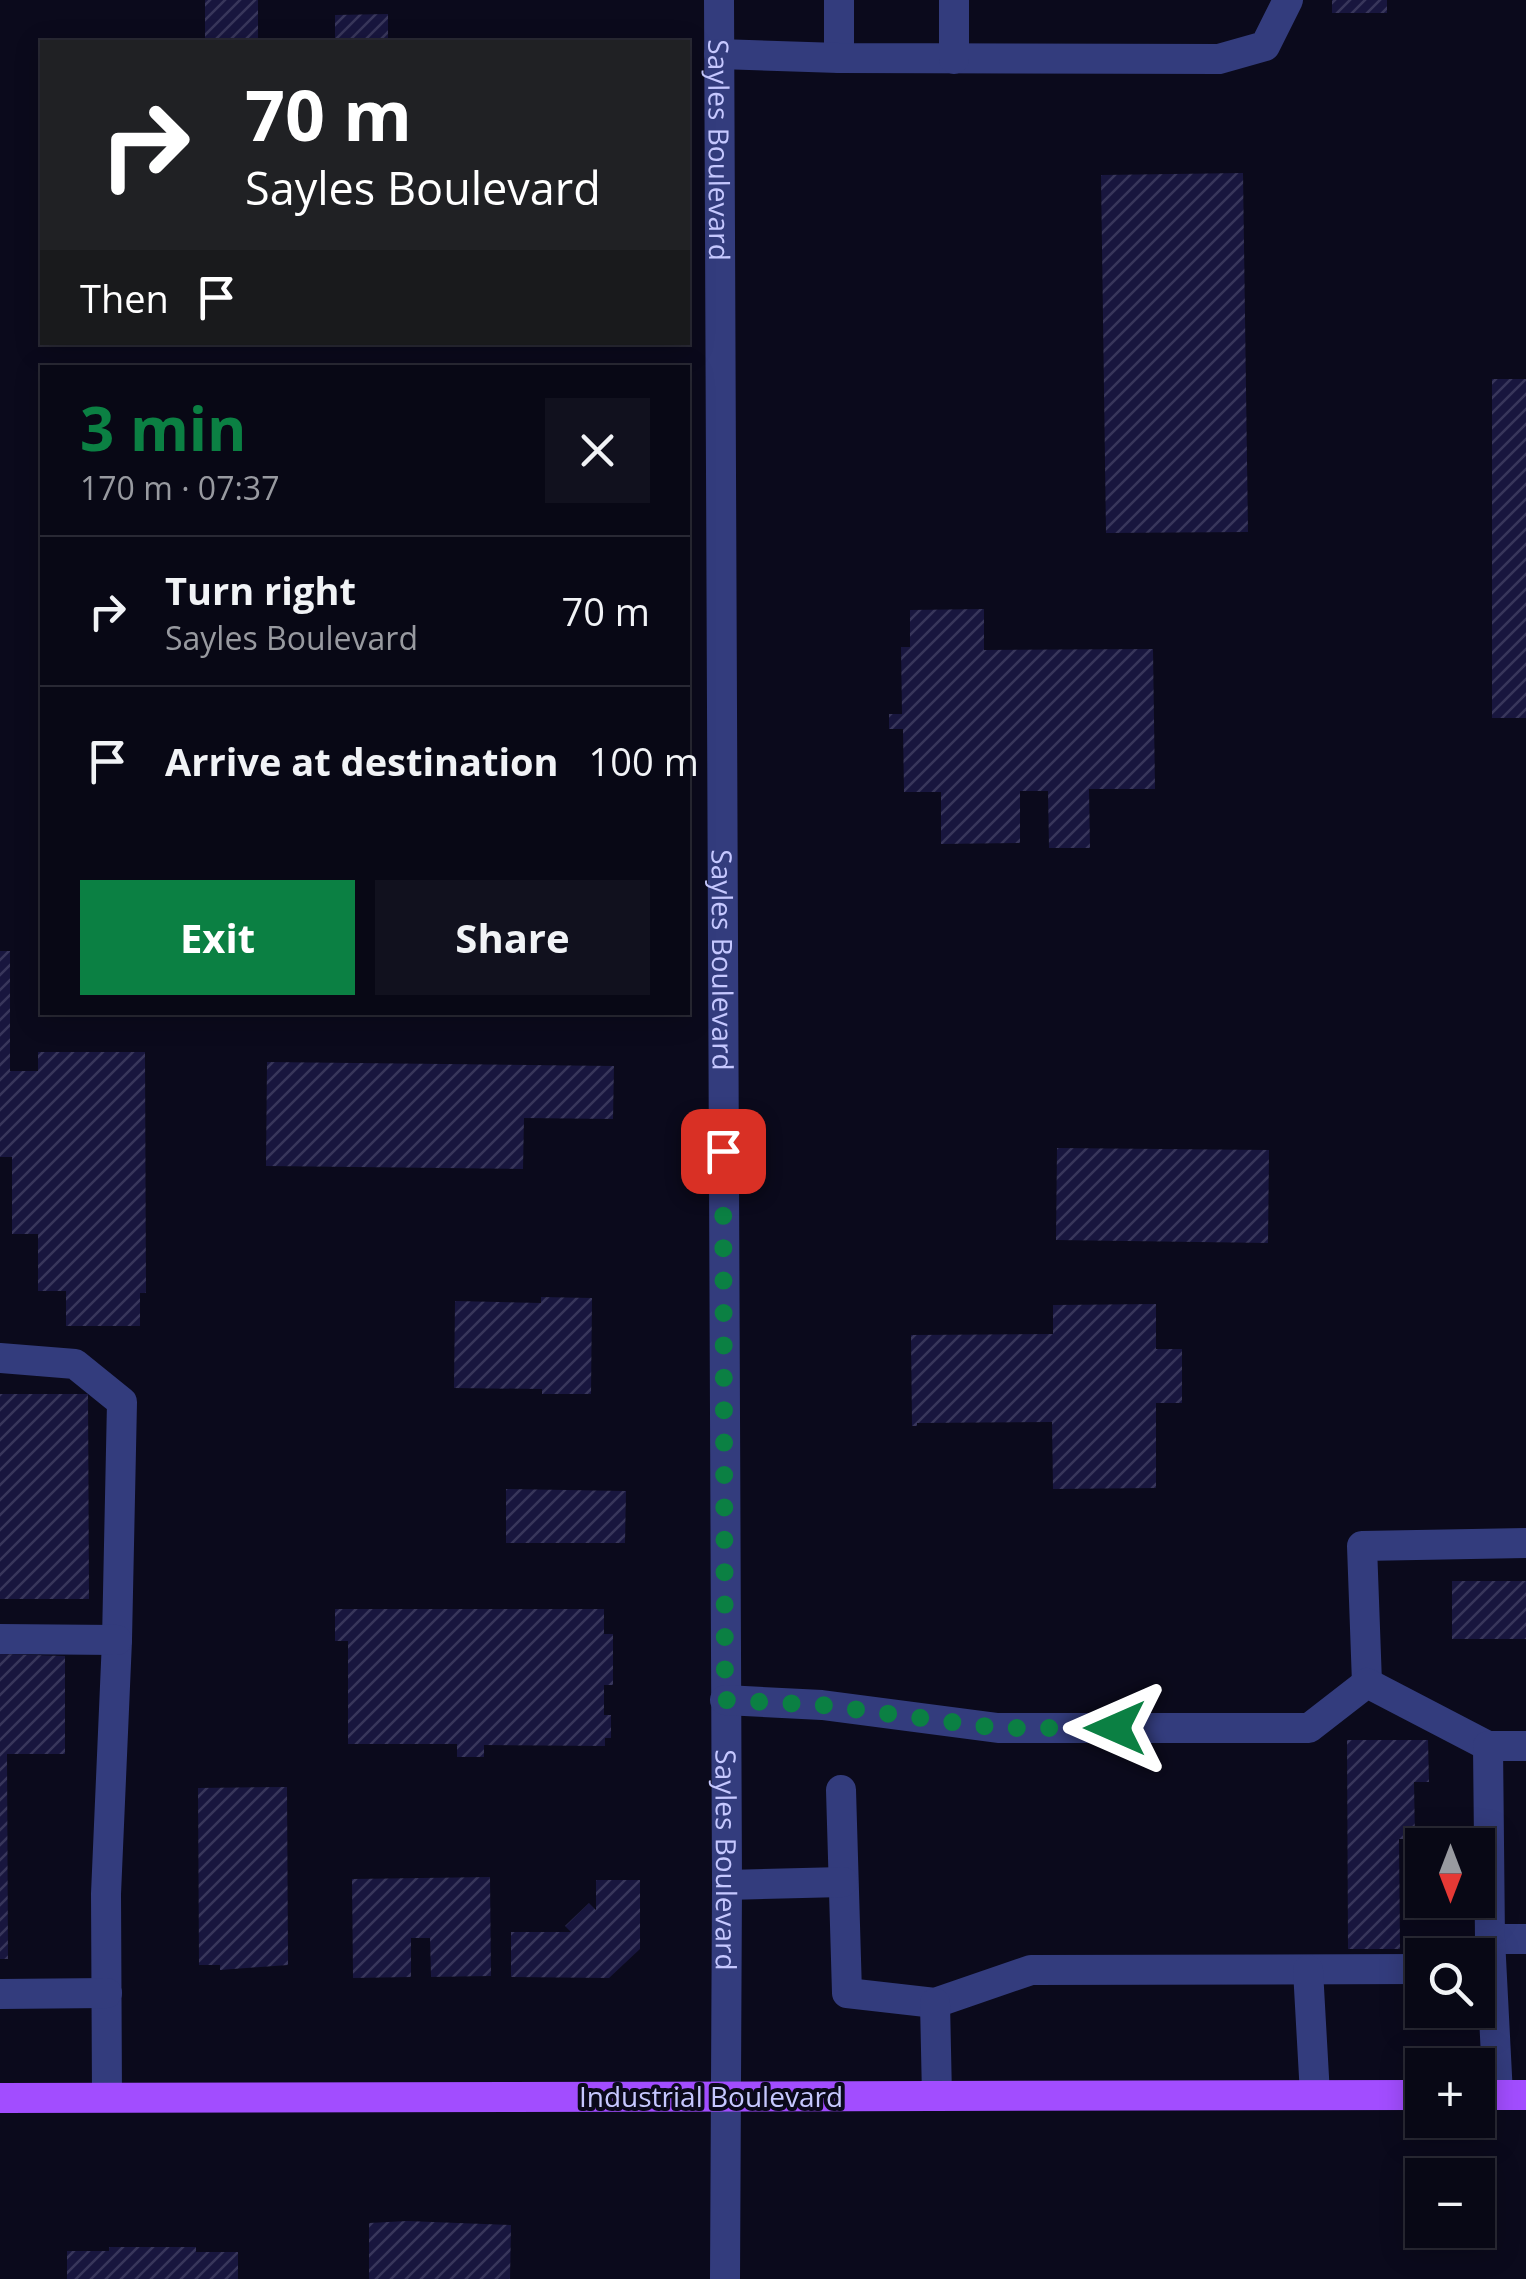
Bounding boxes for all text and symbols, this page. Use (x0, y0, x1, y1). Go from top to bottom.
street label: Sayles Boulevard (700, 39, 739, 261)
text: 70 m (245, 66, 412, 162)
icon: right (80, 80, 210, 210)
text: Sayles Boulevard (245, 157, 601, 218)
icon: arrive (189, 270, 244, 325)
text: Then (80, 272, 169, 324)
text: 3 min (80, 387, 247, 469)
button: close (545, 398, 650, 503)
text: 170 m · 07:37 (80, 466, 279, 509)
text: Turn right (165, 564, 356, 616)
icon: right (80, 584, 135, 639)
text: 70 m (561, 585, 650, 637)
text: Sayles Boulevard (165, 616, 418, 659)
icon: arrive (80, 734, 135, 789)
text: Arrive at destination (165, 735, 559, 787)
text: 100 m (589, 735, 699, 787)
street label: Sayles Boulevard (704, 849, 743, 1071)
button: Exit (80, 880, 355, 995)
button: Share (375, 880, 650, 995)
pin (681, 1109, 766, 1194)
icon: arrive (696, 1124, 751, 1179)
position arrow (1063, 1676, 1167, 1780)
street label: Sayles Boulevard (707, 1749, 746, 1971)
north arrow (1405, 1828, 1495, 1918)
map controls (1405, 1828, 1495, 2248)
button: search (1405, 1938, 1495, 2028)
button: + (1405, 2048, 1495, 2138)
street label: Industrial Boulevard (579, 2077, 843, 2115)
button: − (1405, 2158, 1495, 2248)

